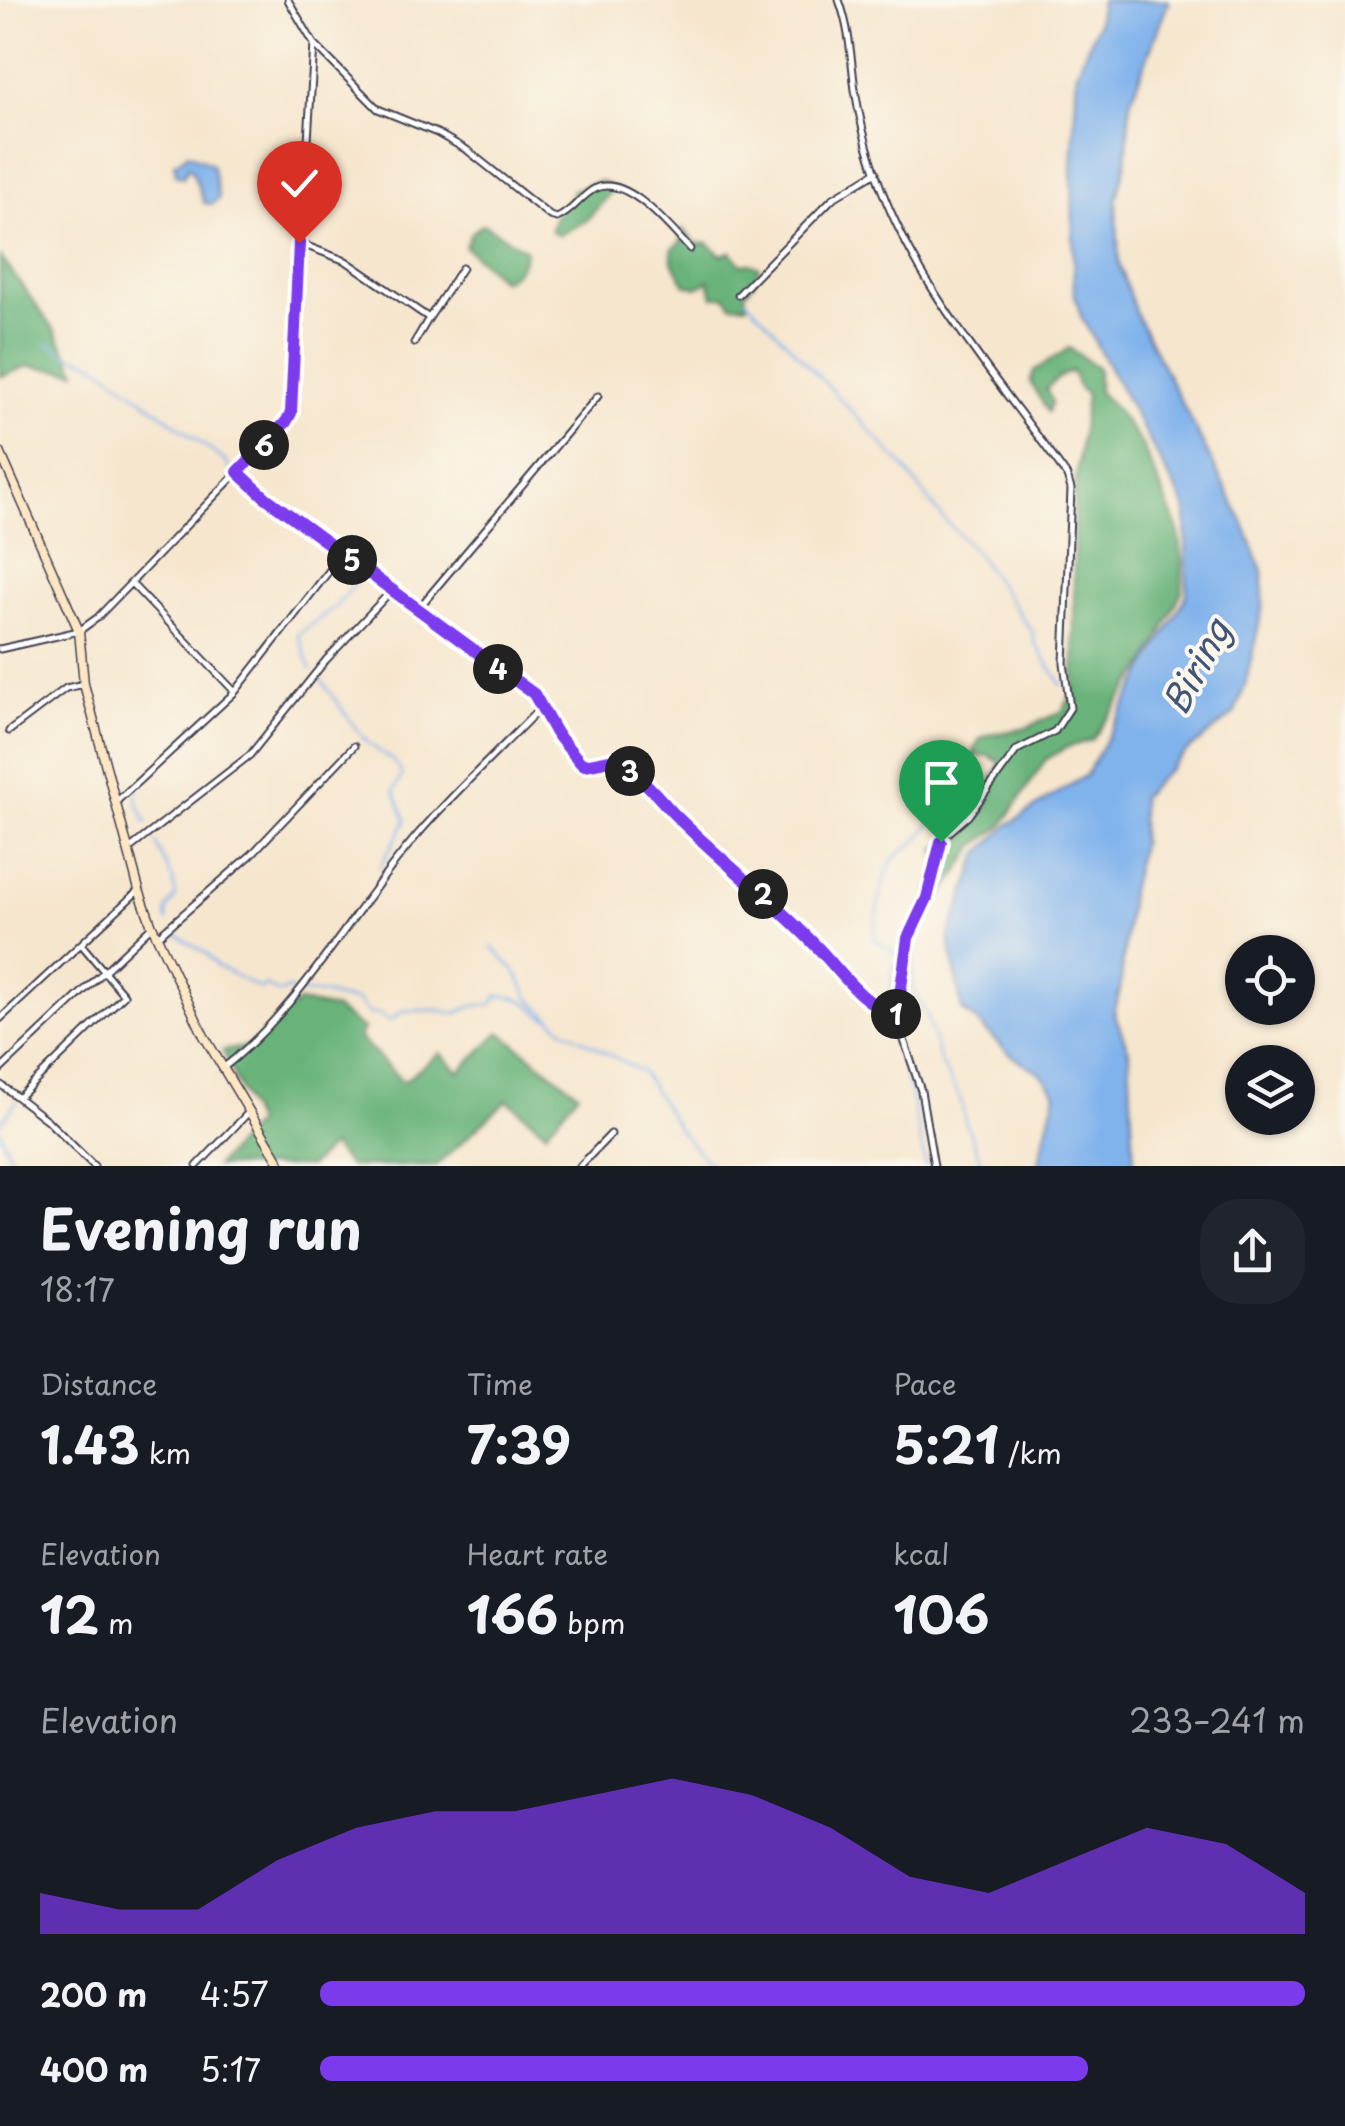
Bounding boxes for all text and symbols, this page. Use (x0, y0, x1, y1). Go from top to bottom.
pin (257, 141, 342, 244)
icon: check (272, 156, 327, 211)
pin: 6 (239, 420, 289, 470)
text: 6 (254, 423, 274, 466)
pin: 5 (327, 535, 377, 585)
text: 5 (343, 538, 361, 581)
water label: Biring (1148, 607, 1243, 723)
pin: 4 (473, 644, 523, 694)
text: 4 (488, 647, 508, 690)
pin (899, 740, 984, 843)
pin: 3 (605, 746, 655, 796)
text: 3 (621, 749, 639, 792)
icon: arrive (914, 755, 969, 810)
pin: 2 (738, 869, 788, 919)
text: 2 (753, 872, 773, 915)
map controls (1225, 935, 1315, 1135)
button: locate (1225, 935, 1315, 1025)
pin: 1 (871, 989, 921, 1039)
text: 1 (889, 992, 903, 1035)
button: layers (1225, 1045, 1315, 1135)
text: Evening run (40, 1186, 362, 1269)
button: share (1200, 1199, 1305, 1304)
text: 18:17 (40, 1265, 115, 1313)
text: Distance (40, 1362, 158, 1405)
text: Time (467, 1362, 533, 1405)
text: Pace (893, 1362, 957, 1405)
text: 1.43 (40, 1405, 140, 1481)
text: 7:39 (467, 1405, 571, 1481)
text: 5:21 (893, 1405, 999, 1481)
text: km (140, 1431, 191, 1474)
text: /km (999, 1431, 1062, 1474)
text: Elevation (40, 1532, 161, 1575)
text: Heart rate (467, 1532, 608, 1575)
text: kcal (893, 1532, 949, 1575)
text: 12 (40, 1575, 99, 1651)
text: 166 (467, 1575, 558, 1651)
text: 106 (893, 1575, 989, 1651)
text: m (99, 1601, 134, 1644)
text: bpm (558, 1601, 625, 1644)
text: Elevation (40, 1696, 178, 1744)
text: 233–241 m (1129, 1696, 1305, 1744)
text: 200 m (40, 1970, 147, 2018)
text: 4:57 (200, 1970, 269, 2018)
text: 400 m (40, 2045, 148, 2093)
text: 5:17 (200, 2045, 261, 2093)

